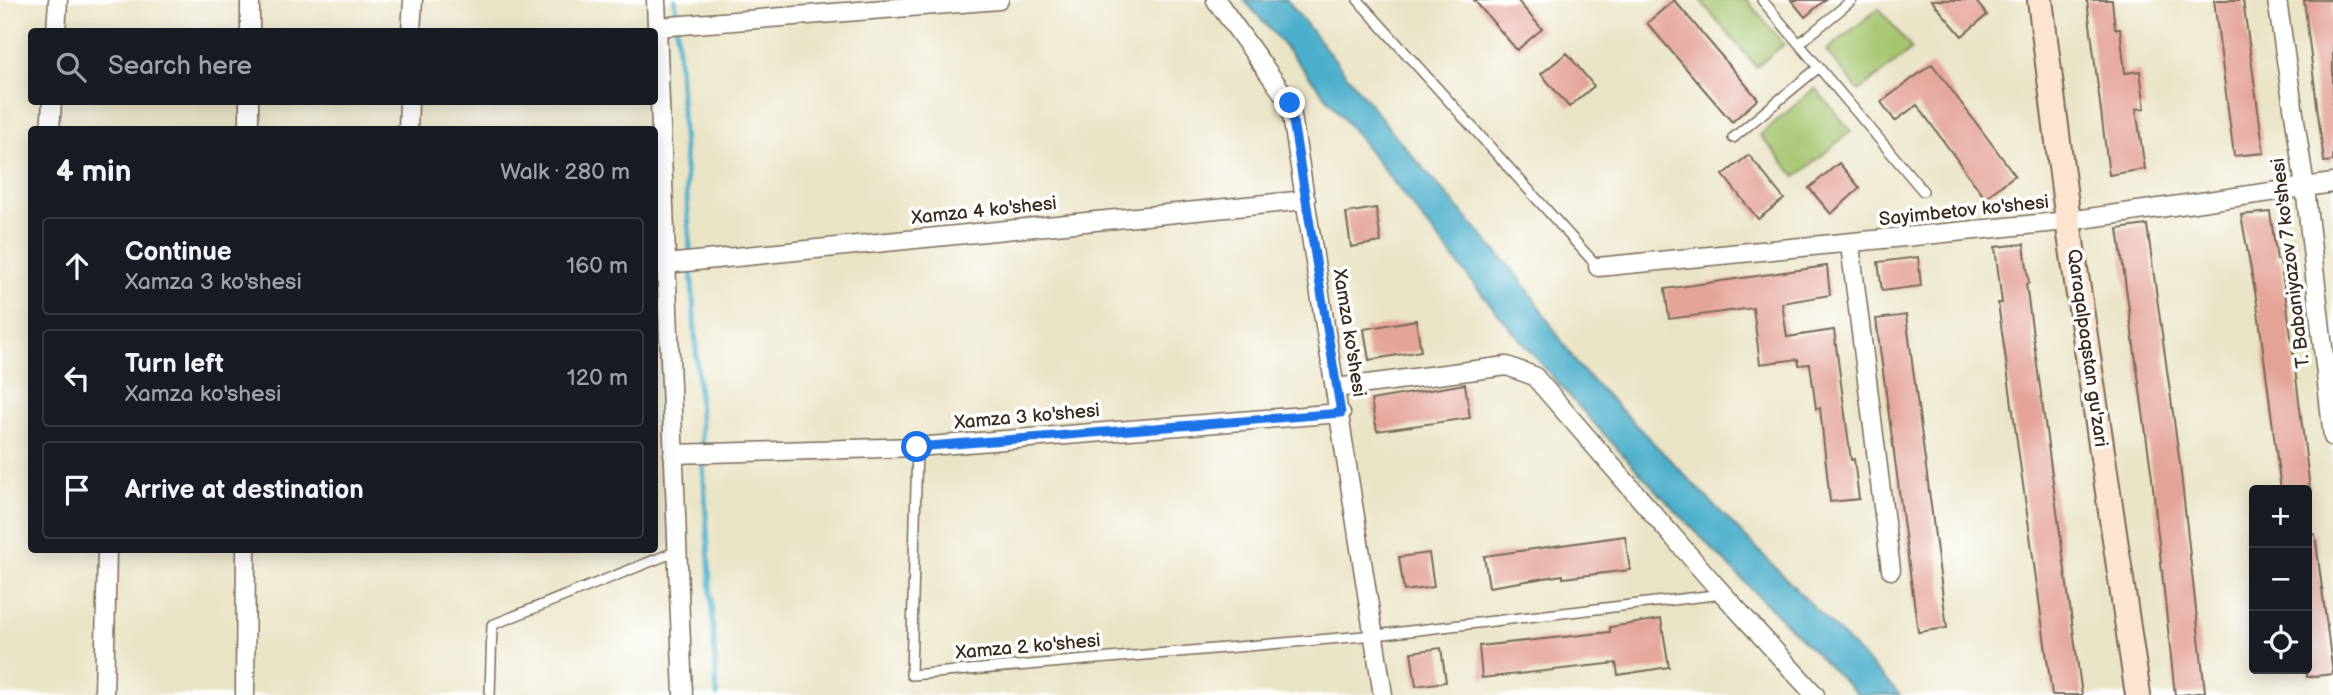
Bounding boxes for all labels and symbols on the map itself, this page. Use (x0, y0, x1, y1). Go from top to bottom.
route end (1274, 87, 1305, 118)
street label: T. Babaniyazov 7 ko'shesi (2267, 157, 2315, 369)
street label: Sayimbetov ko'shesi (1878, 191, 2050, 231)
street label: Xamza 4 ko'shesi (909, 192, 1058, 230)
street label: Qaraqalpaqstan gu'zari (2062, 248, 2112, 448)
street label: Xamza ko'shesi (1327, 266, 1370, 399)
street label: Xamza 3 ko'shesi (952, 399, 1101, 435)
route start (901, 431, 932, 462)
street label: Xamza 2 ko'shesi (953, 629, 1102, 665)

